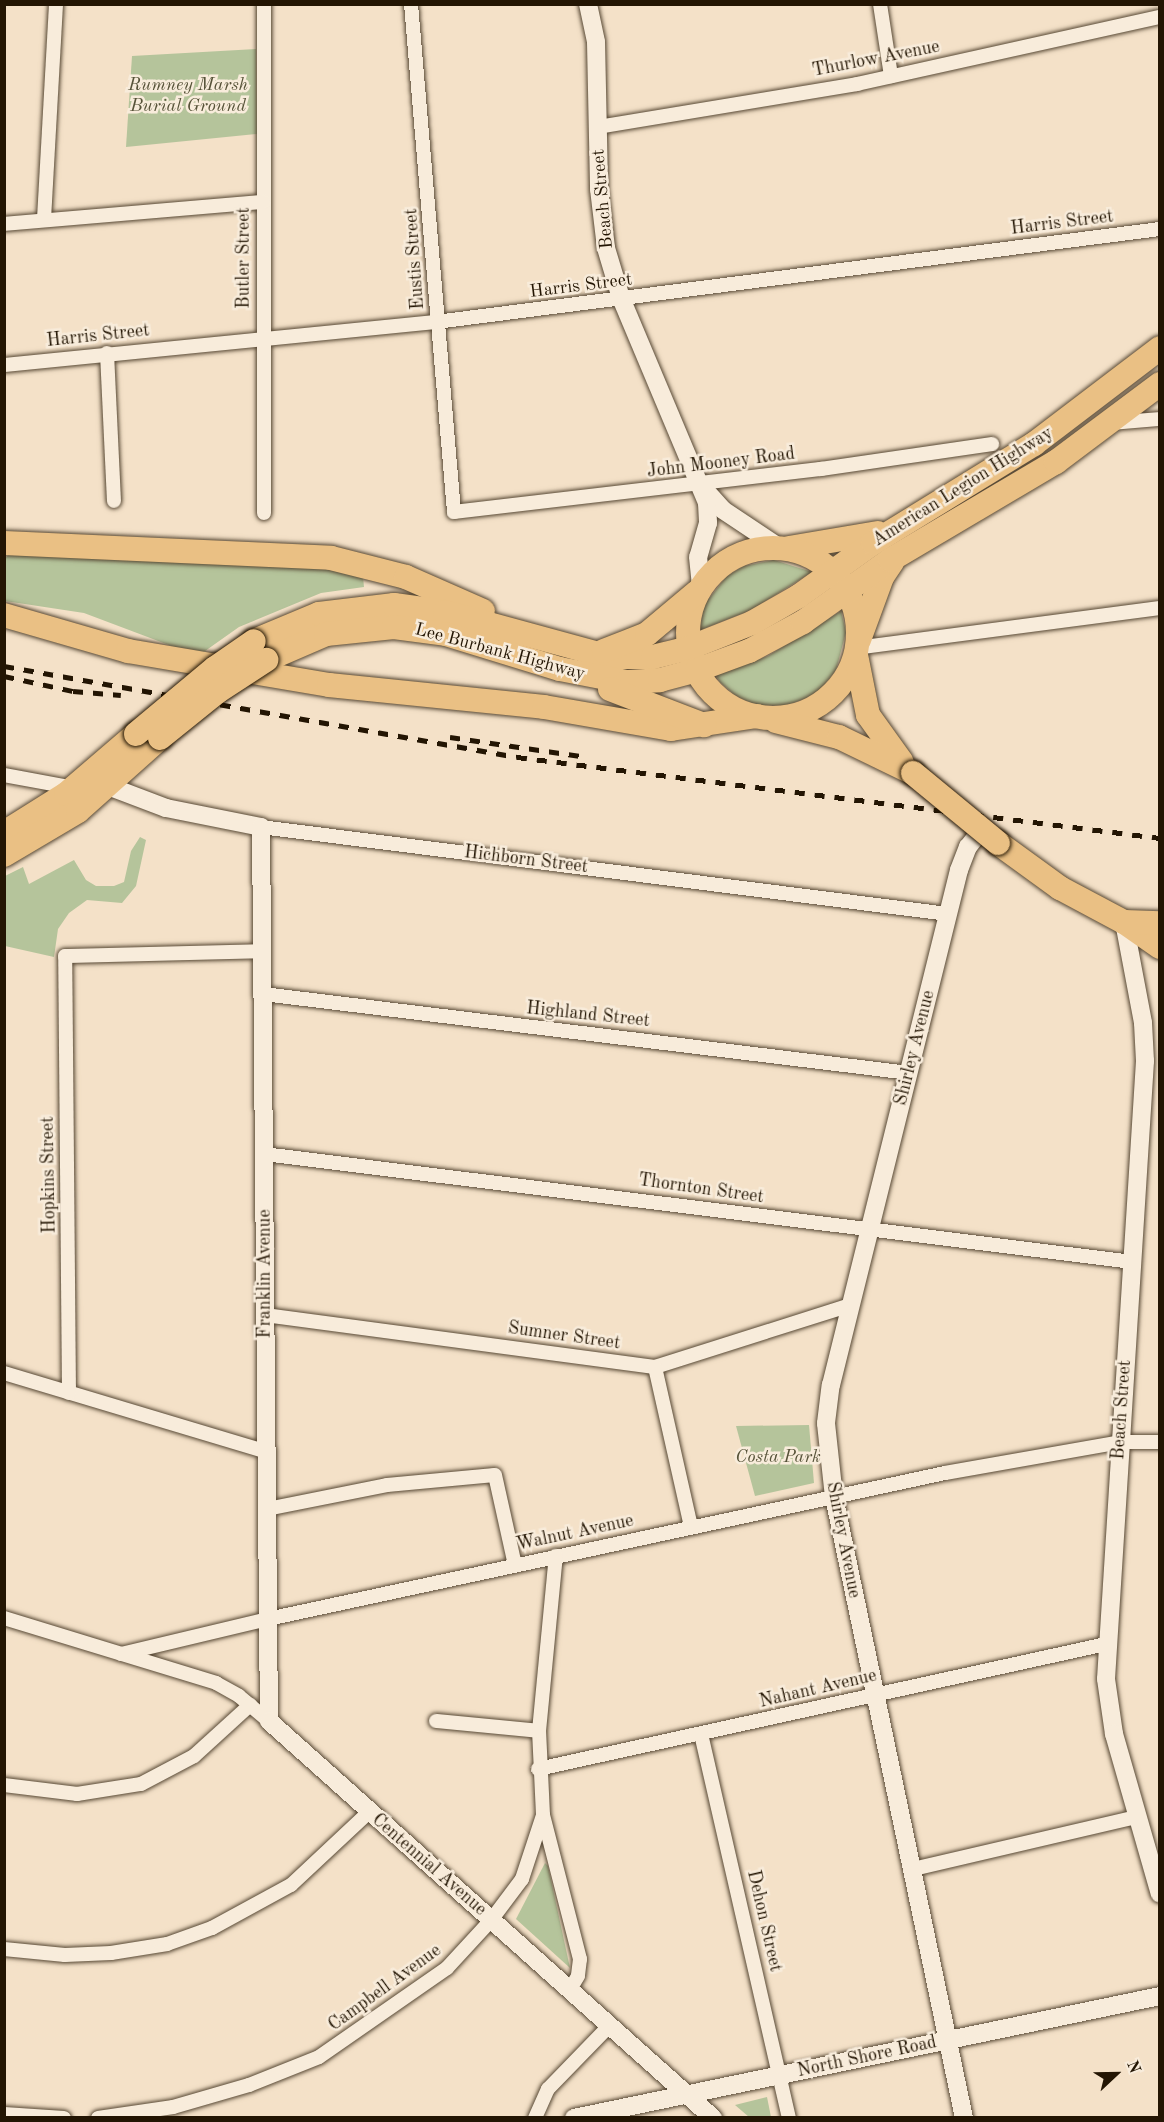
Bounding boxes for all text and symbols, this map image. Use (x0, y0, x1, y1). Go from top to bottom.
street label: Thurlow Avenue (810, 36, 942, 82)
park label: Rumney Marsh Burial Ground (128, 75, 248, 118)
street label: Beach Street (588, 148, 618, 250)
street label: Harris Street (1009, 206, 1115, 240)
street label: Butler Street (233, 207, 255, 309)
street label: Eustis Street (401, 208, 429, 310)
street label: Harris Street (528, 269, 634, 303)
street label: Harris Street (46, 320, 150, 352)
street label: American Legion Highway (869, 423, 1057, 551)
street label: John Mooney Road (646, 443, 796, 483)
street label: Lee Burbank Highway (412, 619, 588, 685)
street label: Hichborn Street (463, 842, 589, 878)
street label: Shirley Avenue (890, 988, 940, 1108)
street label: Highland Street (525, 998, 651, 1032)
street label: Hopkins Street (37, 1116, 61, 1234)
street label: Thornton Street (637, 1170, 765, 1208)
street label: Franklin Avenue (254, 1209, 276, 1339)
street label: Sumner Street (506, 1317, 622, 1355)
street label: Beach Street (1108, 1359, 1136, 1461)
park label: Costa Park (735, 1446, 821, 1468)
street label: Shirley Avenue (821, 1480, 865, 1600)
street label: Walnut Avenue (514, 1510, 636, 1556)
street label: Nahant Avenue (757, 1665, 879, 1713)
street label: Centennial Avenue (367, 1809, 491, 1921)
street label: Dehon Street (742, 1868, 786, 1974)
street label: Campbell Avenue (324, 1940, 446, 2036)
street label: North Shore Road (795, 2032, 939, 2082)
north arrow (1086, 2044, 1146, 2104)
text: N (1123, 2059, 1142, 2076)

